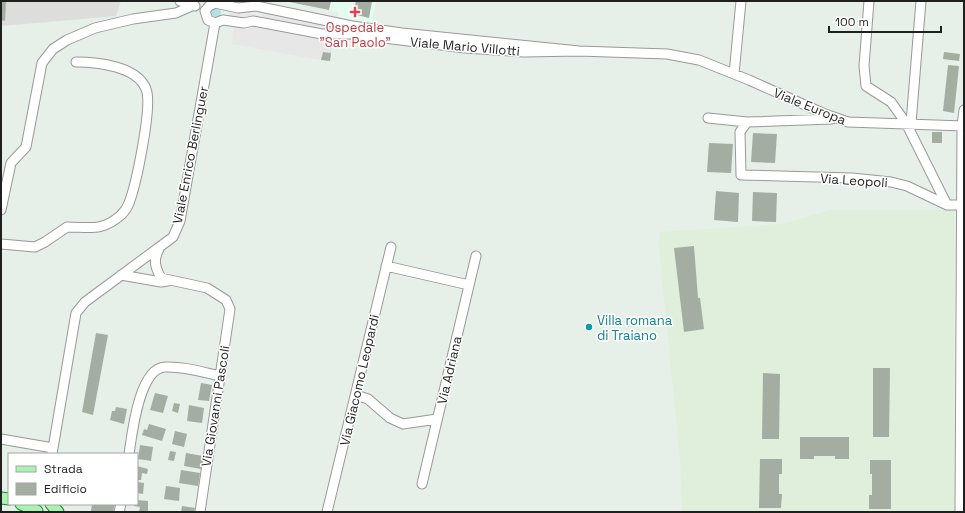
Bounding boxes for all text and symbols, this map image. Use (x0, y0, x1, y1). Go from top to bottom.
marker: Ospedale "San Paolo" (349, 6, 361, 18)
scale bar (829, 8, 941, 34)
text: 100 m (835, 14, 869, 30)
place label: Ospedale "San Paolo" (319, 19, 391, 51)
street label: Viale Mario Villotti (409, 33, 520, 60)
street label: Viale Europa (771, 84, 849, 129)
street label: Viale Enrico Berlinguer (169, 85, 212, 225)
street label: Via Leopoli (820, 170, 888, 191)
place label: Villa romana di Traiano (597, 312, 673, 344)
street label: Via Giacomo Leopardi (336, 313, 383, 447)
marker: Villa romana di Traiano (584, 322, 594, 332)
street label: Via Adriana (433, 334, 466, 406)
street label: Via Giovanni Pascoli (198, 344, 233, 468)
legend (8, 453, 138, 505)
text: Strada (44, 461, 83, 477)
text: Edificio (44, 481, 87, 497)

